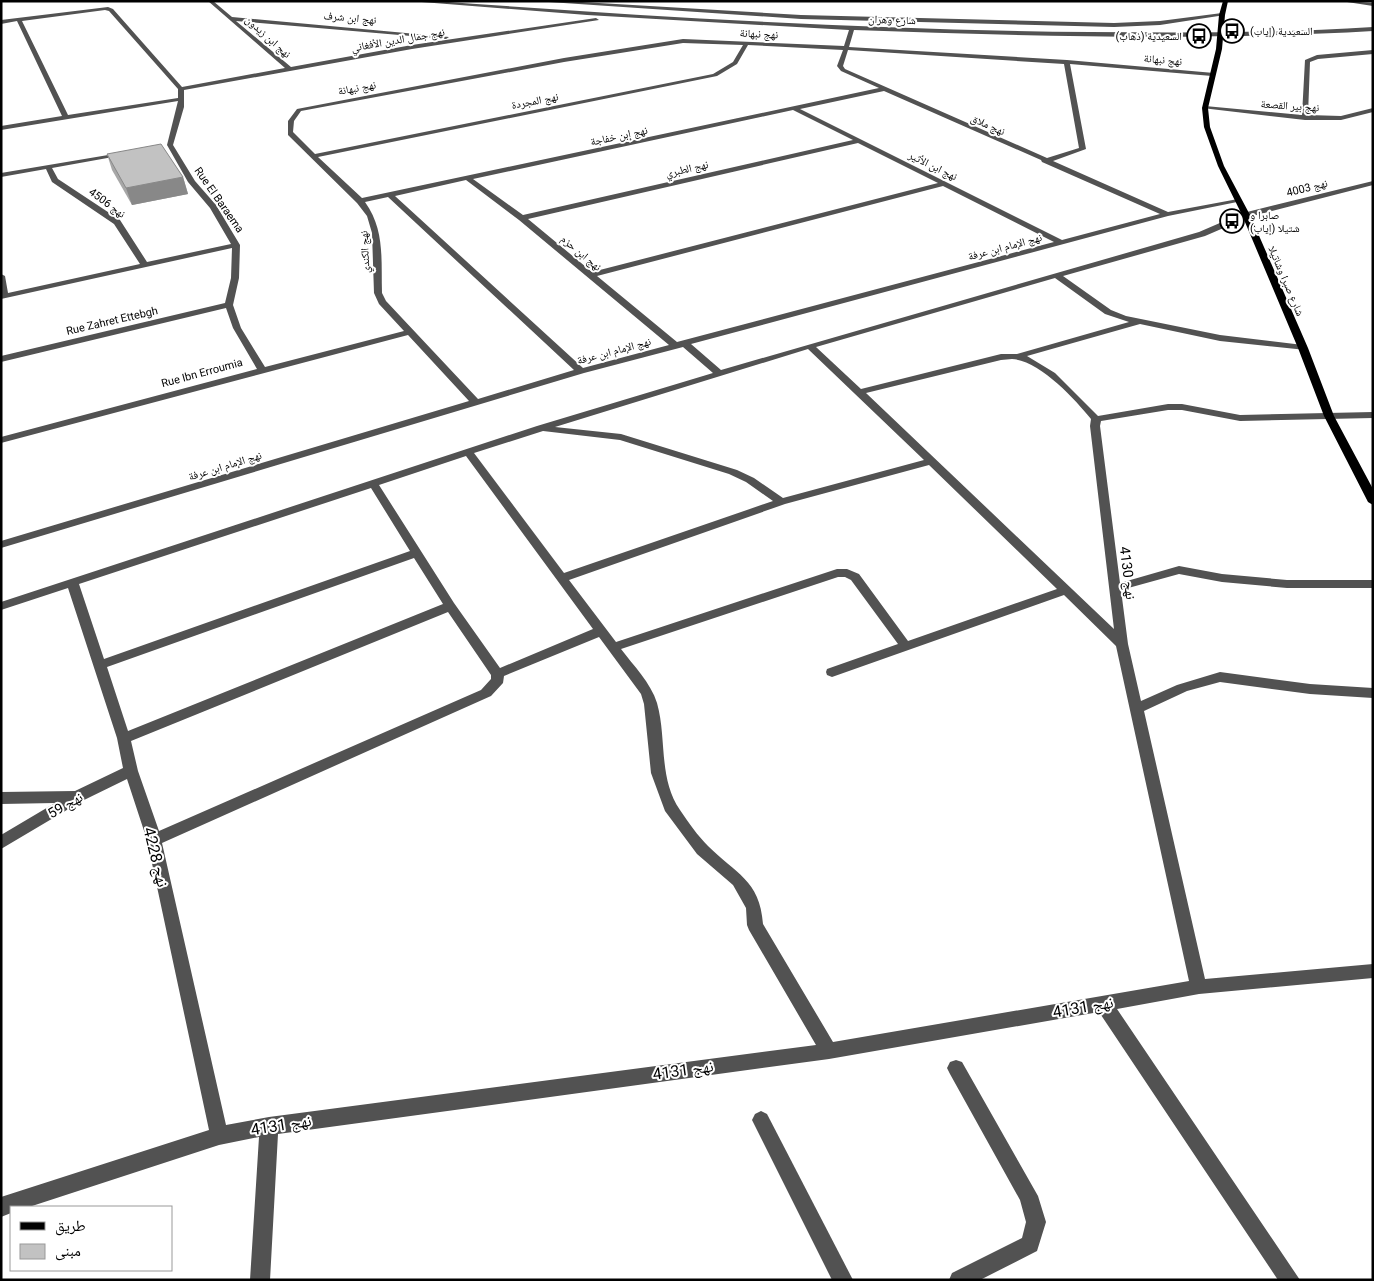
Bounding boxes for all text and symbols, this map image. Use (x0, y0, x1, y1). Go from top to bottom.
street label: نهج ابن شرف (323, 9, 377, 27)
street label: نهج ابن زيدون (243, 13, 293, 61)
street label: شارع وهران (868, 13, 916, 27)
bus stop icon: السعيدية (إياب) (1219, 18, 1245, 44)
bus stop icon: السعيدية (ذهاب) (1186, 23, 1212, 49)
street label: نهج جمال الدين الأفغاني (350, 25, 446, 56)
place label: السعيدية (إياب) (1250, 25, 1313, 38)
street label: نهج نبهانة (739, 27, 779, 41)
place label: السعيدية (ذهاب) (1116, 30, 1182, 43)
street label: نهج نبهانة (1143, 52, 1183, 68)
street label: نهج نبهانة (337, 78, 377, 98)
street label: نهج المجردة (510, 90, 560, 112)
street label: نهج بير القصعة (1260, 97, 1320, 115)
street label: نهج ملاق (969, 112, 1007, 138)
street label: نهج إبن خفاجة (589, 124, 649, 149)
street label: نهج ابن الأثير (906, 148, 959, 183)
street label: نهج الطبري (664, 158, 710, 182)
street label: Rue El Baraema (192, 165, 246, 235)
street label: نهج 4003 (1285, 177, 1329, 199)
street label: نهج 4506 (86, 185, 128, 221)
bus stop icon: صابرا و شتيلا (إياب) (1219, 208, 1245, 234)
place label: صابرا و شتيلا (إياب) (1250, 209, 1300, 235)
street label: نهج الكندي (357, 230, 374, 274)
street label: نهج الإمام ابن عرفة (967, 231, 1043, 263)
street label: نهج ابن حزم (558, 232, 604, 274)
street label: شارع صبرا وشاتيلا (1265, 244, 1307, 318)
street label: Rue Zahret Ettebgh (65, 304, 159, 338)
street label: نهج الإمام ابن عرفة (576, 335, 652, 367)
street label: Rue Ibn Erroumia (160, 356, 244, 390)
street label: نهج الإمام ابن عرفة (187, 449, 263, 483)
street label: نهج 4130 (1115, 545, 1139, 601)
street label: نهج 59 (45, 789, 86, 823)
street label: نهج 4228 (138, 825, 173, 889)
street label: نهج 4131 (1051, 992, 1115, 1023)
street label: نهج 4131 (651, 1056, 715, 1085)
street label: نهج 4131 (249, 1111, 313, 1140)
legend (10, 1206, 172, 1271)
text: طريق (55, 1217, 86, 1236)
text: مبنى (55, 1242, 81, 1261)

